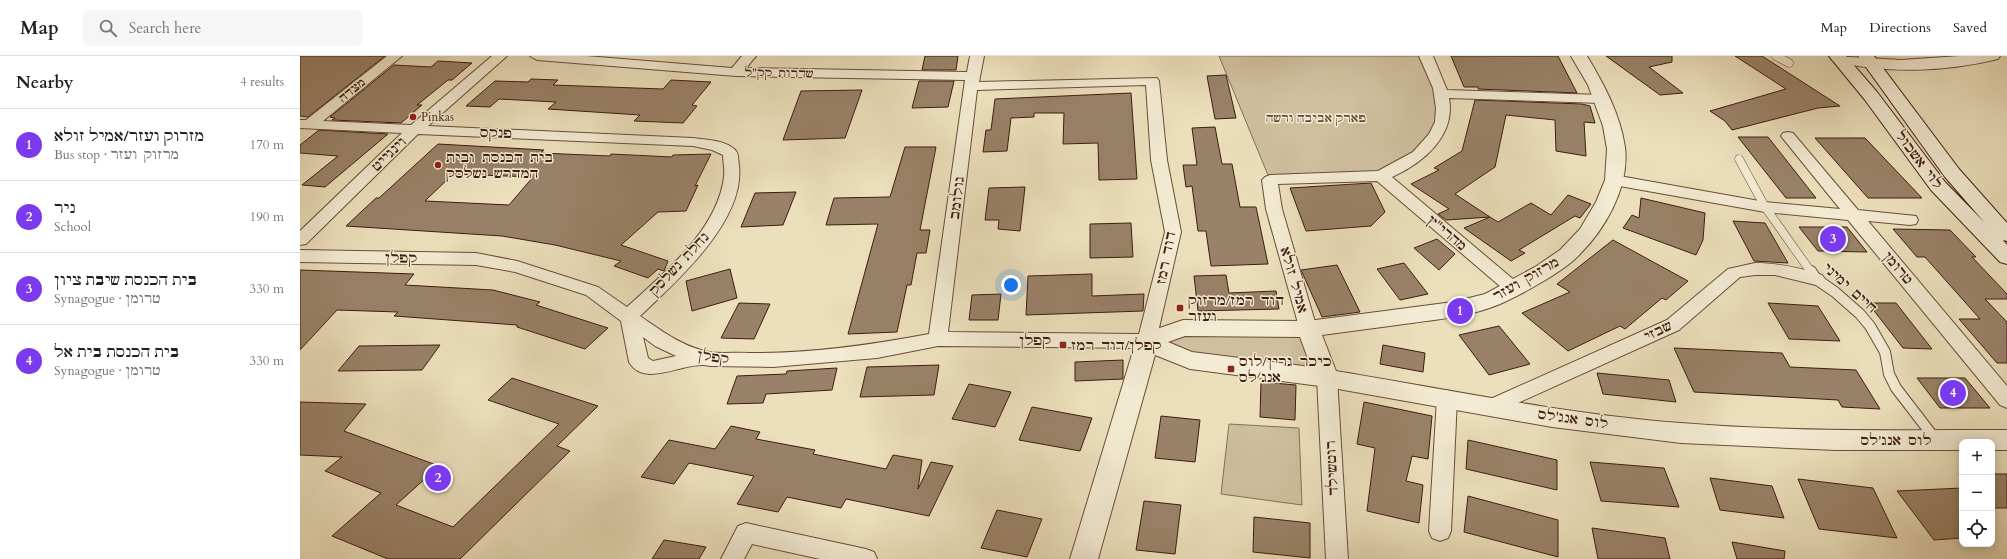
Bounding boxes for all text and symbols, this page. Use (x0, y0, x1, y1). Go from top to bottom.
search box (83, 10, 363, 46)
text: Map (20, 15, 59, 41)
icon: search (97, 17, 119, 39)
text: Search here (129, 18, 201, 38)
text: Map (1821, 18, 1847, 37)
text: Directions (1869, 18, 1931, 37)
text: Saved (1953, 18, 1987, 37)
street label: שדרות קק"ל (744, 64, 814, 82)
text: Nearby (16, 71, 73, 94)
text: 4 results (240, 73, 284, 91)
street label: מצדה (335, 74, 369, 106)
place label: Pinkas (421, 109, 454, 125)
park label: פארק אביבה ורשה (1266, 110, 1366, 126)
marker: Pinkas (408, 112, 418, 122)
street label: פנקס (480, 123, 512, 143)
text: מזרוק ועזר/אמיל זולא (54, 126, 204, 146)
street label: לוי אשכול (1891, 127, 1947, 193)
street label: וינגייט (367, 133, 411, 175)
text: 1 (26, 136, 32, 154)
text: 170 m (250, 136, 284, 154)
text: Bus stop · מרזוק ועזר (54, 146, 179, 164)
place label: בית הכנסת ובית המדרש נשלסק (446, 148, 553, 183)
marker: בית הכנסת ובית המדרש נשלסק (433, 160, 443, 170)
street label: גולומב (945, 175, 969, 221)
text: ניר (54, 198, 75, 218)
text: 2 (26, 208, 32, 226)
text: 190 m (250, 208, 284, 226)
street label: מהרי"ץ (1423, 211, 1471, 255)
text: School (54, 218, 91, 236)
pin: 3 (1820, 224, 1846, 254)
street label: נחלת נשלסק (645, 228, 713, 300)
street label: דוד רמז (1152, 230, 1180, 286)
street label: אמיל זולא (1275, 245, 1313, 315)
street label: טרומן (1879, 247, 1917, 289)
street label: קפלן (385, 248, 417, 268)
street label: מרזוק ועזר (1489, 252, 1563, 306)
street label: חיים ימיני (1819, 259, 1881, 318)
text: בית הכנסת שיבת ציון (54, 270, 197, 290)
your location (1001, 275, 1021, 295)
text: 3 (26, 280, 32, 298)
text: 330 m (250, 280, 284, 298)
text: Synagogue · טרומן (54, 290, 160, 308)
place label: דוד רמז/מרזוק ועזר (1188, 291, 1284, 326)
pin: 1 (1447, 296, 1473, 326)
marker: דוד רמז/מרזוק ועזר (1175, 303, 1185, 313)
street label: שבזי (1641, 316, 1675, 346)
street label: קפלן (1019, 331, 1051, 350)
place label: קפלן/דוד רמז (1071, 336, 1162, 355)
marker: קפלן/דוד רמז (1058, 340, 1068, 350)
text: בית הכנסת בית אל (54, 342, 179, 362)
street label: קפלן (696, 345, 731, 369)
text: 4 (26, 352, 32, 370)
text: 330 m (250, 352, 284, 370)
place label: כיכר גרין/לוס אנג׳לס (1239, 352, 1332, 387)
text: Synagogue · טרומן (54, 362, 160, 380)
marker: כיכר גרין/לוס אנג׳לס (1226, 364, 1236, 374)
pin: 4 (1940, 378, 1966, 408)
street label: לוס אנג'לס (1536, 405, 1610, 433)
street label: לוס אנג'לס (1860, 431, 1932, 450)
map controls (1959, 439, 1995, 547)
button: + (1959, 439, 1995, 475)
street label: רוטשילד (1321, 440, 1343, 496)
pin: 2 (425, 463, 451, 493)
button: − (1959, 475, 1995, 511)
button: locate (1959, 511, 1995, 547)

